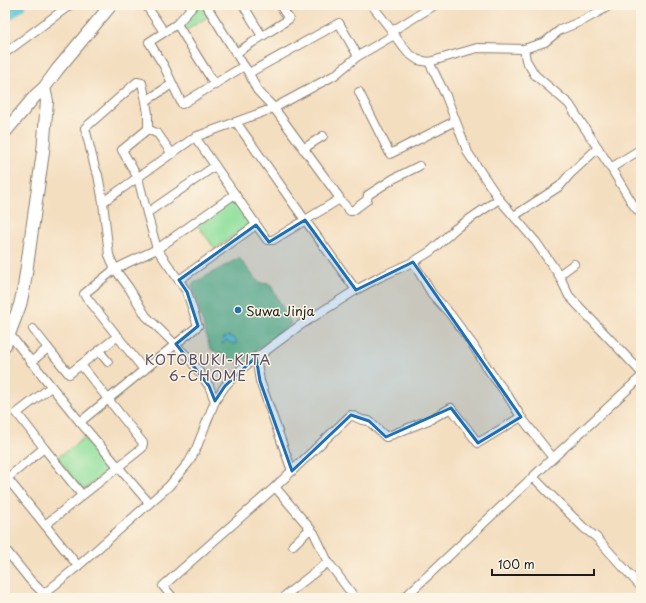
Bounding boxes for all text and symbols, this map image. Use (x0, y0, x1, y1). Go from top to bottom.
place label: Suwa Jinja (246, 301, 315, 320)
marker: Suwa Jinja (233, 305, 243, 315)
district label: KOTOBUKI-KITA 6-CHOME (145, 349, 271, 386)
scale bar (492, 551, 594, 577)
text: 100 m (498, 555, 535, 573)

